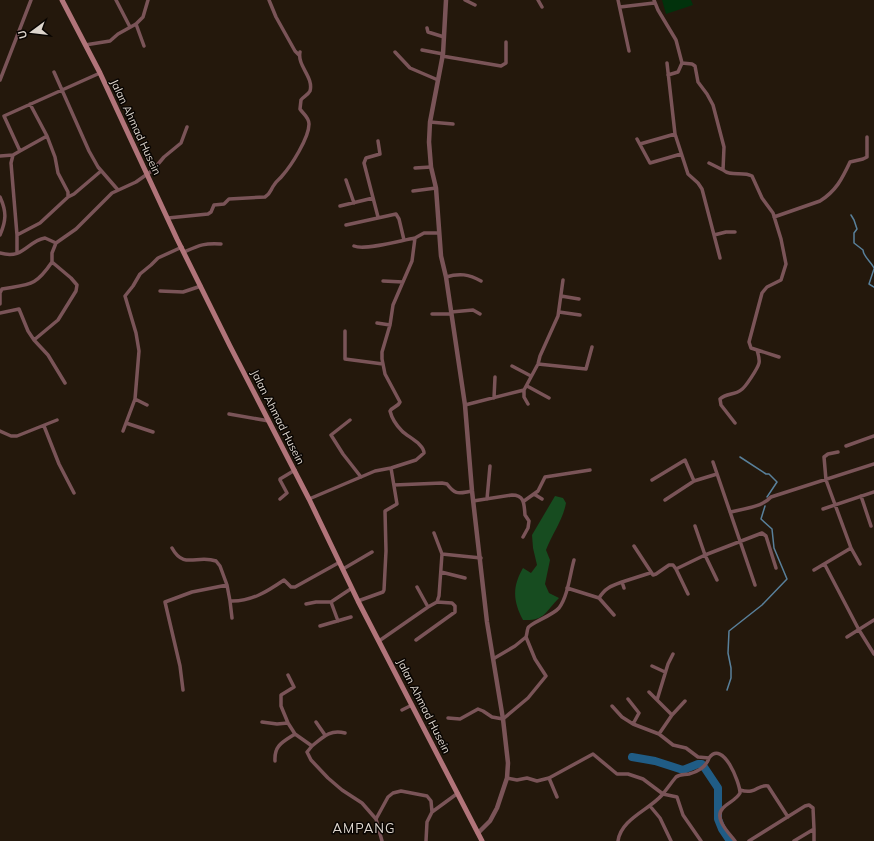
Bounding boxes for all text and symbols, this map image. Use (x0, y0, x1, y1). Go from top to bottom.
north arrow (12, 12, 52, 52)
text: U (15, 29, 30, 40)
street label: Jalan Ahmad Husein (108, 77, 164, 177)
street label: Jalan Ahmad Husein (248, 367, 308, 467)
street label: Jalan Ahmad Husein (394, 656, 454, 756)
district label: AMPANG (332, 820, 396, 836)

